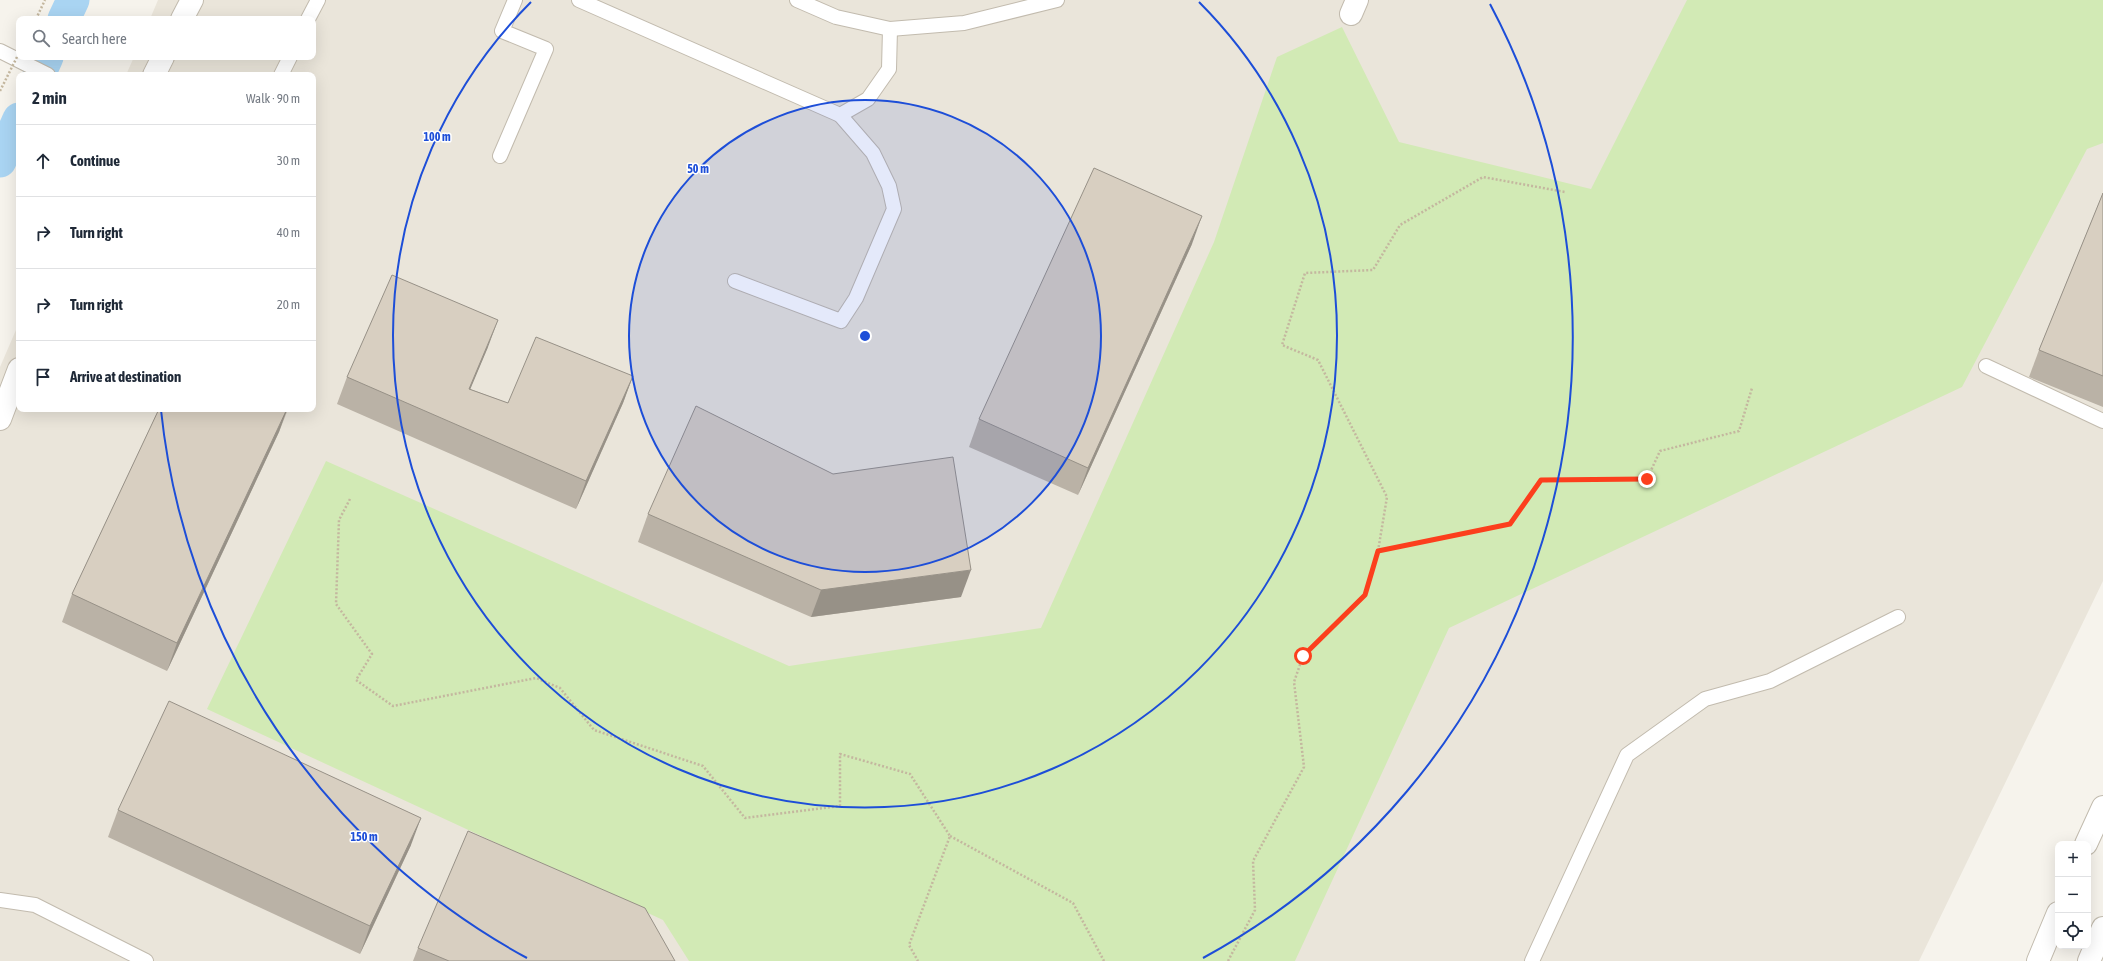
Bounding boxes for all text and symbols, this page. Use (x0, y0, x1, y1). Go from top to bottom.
search box (16, 16, 316, 60)
icon: search (30, 27, 52, 49)
text: Search here (62, 30, 127, 47)
text: 2 min (32, 88, 67, 108)
text: Walk · 90 m (246, 91, 300, 106)
text: 100 m (423, 130, 451, 144)
icon: ahead (32, 150, 54, 172)
text: Continue (70, 152, 120, 169)
text: 30 m (277, 153, 300, 168)
text: 50 m (687, 162, 709, 176)
icon: right (32, 222, 54, 244)
text: Turn right (70, 224, 123, 241)
text: 40 m (277, 225, 300, 240)
icon: right (32, 294, 54, 316)
text: Turn right (70, 296, 123, 313)
text: 20 m (277, 297, 300, 312)
centre of rings (858, 329, 872, 343)
icon: arrive (32, 366, 54, 388)
text: Arrive at destination (70, 368, 181, 385)
route end (1638, 470, 1656, 488)
route start (1294, 647, 1312, 665)
text: 150 m (350, 830, 378, 844)
map controls (2055, 841, 2091, 949)
button: + (2055, 841, 2091, 877)
button: − (2055, 877, 2091, 913)
button: locate (2055, 913, 2091, 949)

